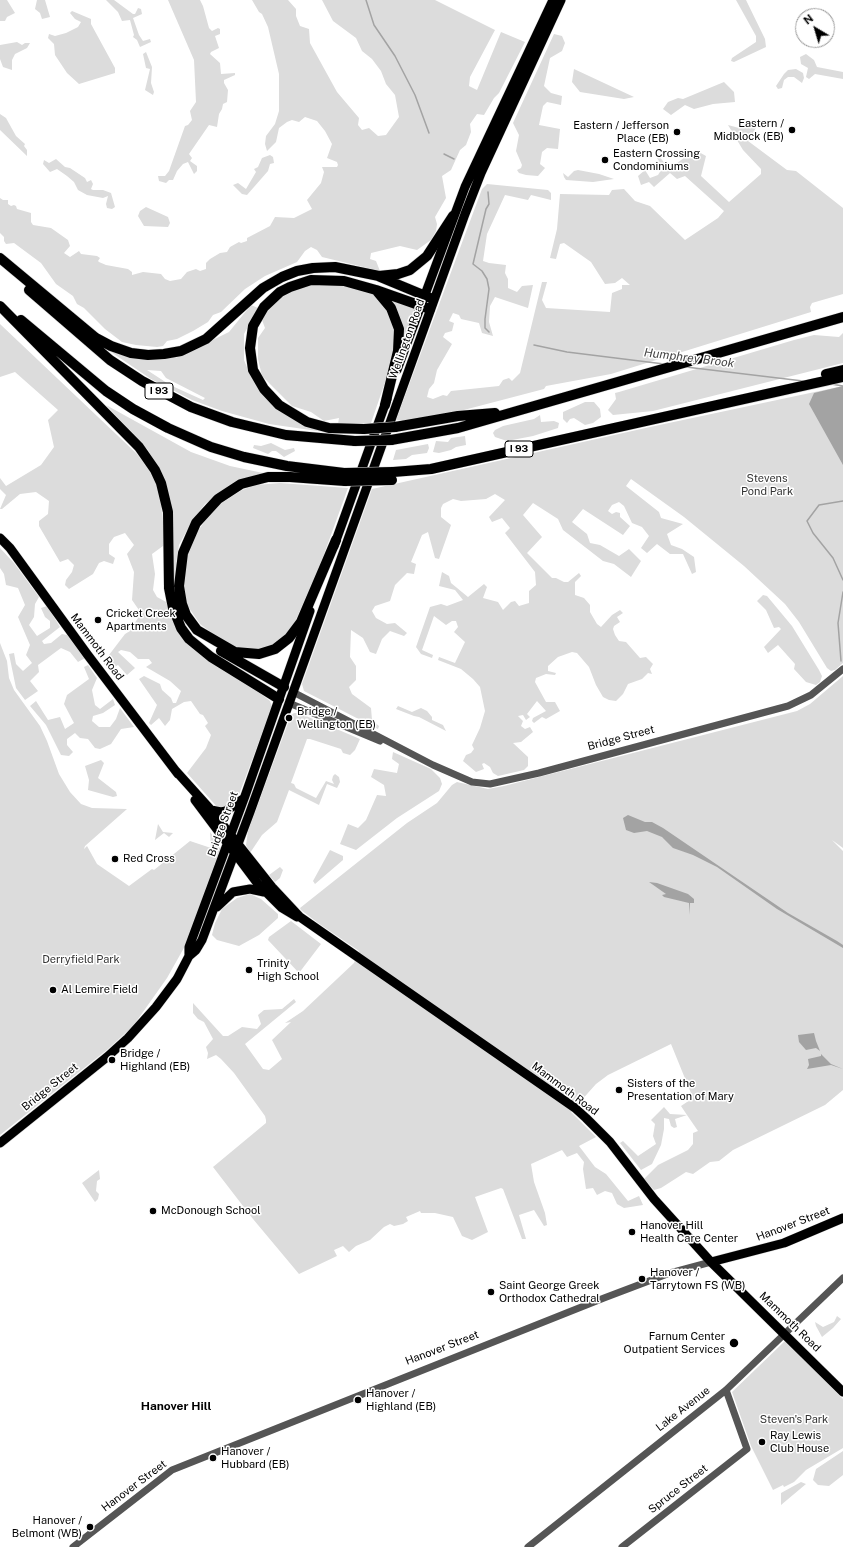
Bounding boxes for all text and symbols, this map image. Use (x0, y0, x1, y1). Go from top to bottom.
north arrow (795, 8, 835, 48)
text: N (801, 12, 815, 27)
place label: Eastern / Midblock (EB) (713, 117, 784, 143)
place label: Eastern / Jefferson Place (EB) (573, 119, 669, 145)
marker: Eastern / Midblock (EB) (787, 125, 797, 135)
marker: Eastern / Jefferson Place (EB) (672, 127, 682, 137)
place label: Eastern Crossing Condominiums (613, 147, 700, 173)
marker: Eastern Crossing Condominiums (600, 155, 610, 165)
street label: Wellington Road (386, 297, 428, 381)
water label: Humphrey Brook (643, 345, 735, 371)
road number: I 93 (145, 383, 173, 399)
road number: I 93 (505, 441, 533, 457)
park label: Stevens Pond Park (741, 472, 793, 498)
place label: Cricket Creek Apartments (106, 607, 176, 633)
street label: Mammoth Road (68, 611, 126, 683)
marker: Cricket Creek Apartments (93, 615, 103, 625)
place label: Bridge / Wellington (EB) (297, 705, 376, 731)
marker: Bridge / Wellington (EB) (284, 713, 294, 723)
street label: Bridge Street (586, 723, 656, 753)
street label: Bridge Street (205, 789, 241, 859)
place label: Red Cross (123, 852, 175, 866)
marker: Red Cross (110, 854, 120, 864)
park label: Derryfield Park (42, 953, 120, 967)
place label: Trinity High School (257, 957, 319, 983)
marker: Trinity High School (244, 965, 254, 975)
place label: Al Lemire Field (61, 983, 138, 997)
marker: Al Lemire Field (48, 985, 58, 995)
place label: Bridge / Highland (EB) (120, 1047, 190, 1073)
marker: Bridge / Highland (EB) (107, 1055, 117, 1065)
street label: Bridge Street (19, 1060, 81, 1114)
street label: Mammoth Road (529, 1060, 601, 1118)
place label: Sisters of the Presentation of Mary (627, 1077, 734, 1103)
marker: Sisters of the Presentation of Mary (614, 1085, 624, 1095)
place label: McDonough School (161, 1204, 261, 1218)
street label: Hanover Street (754, 1204, 832, 1244)
marker: McDonough School (148, 1206, 158, 1216)
place label: Hanover Hill Health Care Center (640, 1219, 738, 1245)
marker: Hanover Hill Health Care Center (627, 1227, 637, 1237)
place label: Hanover / Tarrytown FS (WB) (650, 1266, 745, 1292)
marker: Hanover / Tarrytown FS (WB) (637, 1274, 647, 1284)
place label: Saint George Greek Orthodox Cathedral (499, 1279, 600, 1305)
marker: Saint George Greek Orthodox Cathedral (486, 1287, 496, 1297)
street label: Mammoth Road (757, 1289, 823, 1355)
street label: Hanover Street (403, 1328, 481, 1368)
place label: Farnum Center Outpatient Services (624, 1330, 725, 1356)
marker: Farnum Center Outpatient Services (728, 1337, 740, 1349)
street label: Lake Avenue (653, 1384, 713, 1434)
place label: Hanover / Highland (EB) (366, 1387, 436, 1413)
marker: Hanover / Highland (EB) (353, 1395, 363, 1405)
district label: Hanover Hill (141, 1399, 211, 1413)
park label: Steven's Park (760, 1413, 828, 1427)
place label: Ray Lewis Club House (770, 1429, 829, 1455)
marker: Ray Lewis Club House (757, 1437, 767, 1447)
place label: Hanover / Hubbard (EB) (221, 1445, 289, 1471)
marker: Hanover / Hubbard (EB) (208, 1453, 218, 1463)
street label: Hanover Street (99, 1457, 169, 1515)
street label: Spruce Street (646, 1462, 710, 1516)
place label: Hanover / Belmont (WB) (12, 1514, 82, 1540)
marker: Hanover / Belmont (WB) (85, 1522, 95, 1532)

